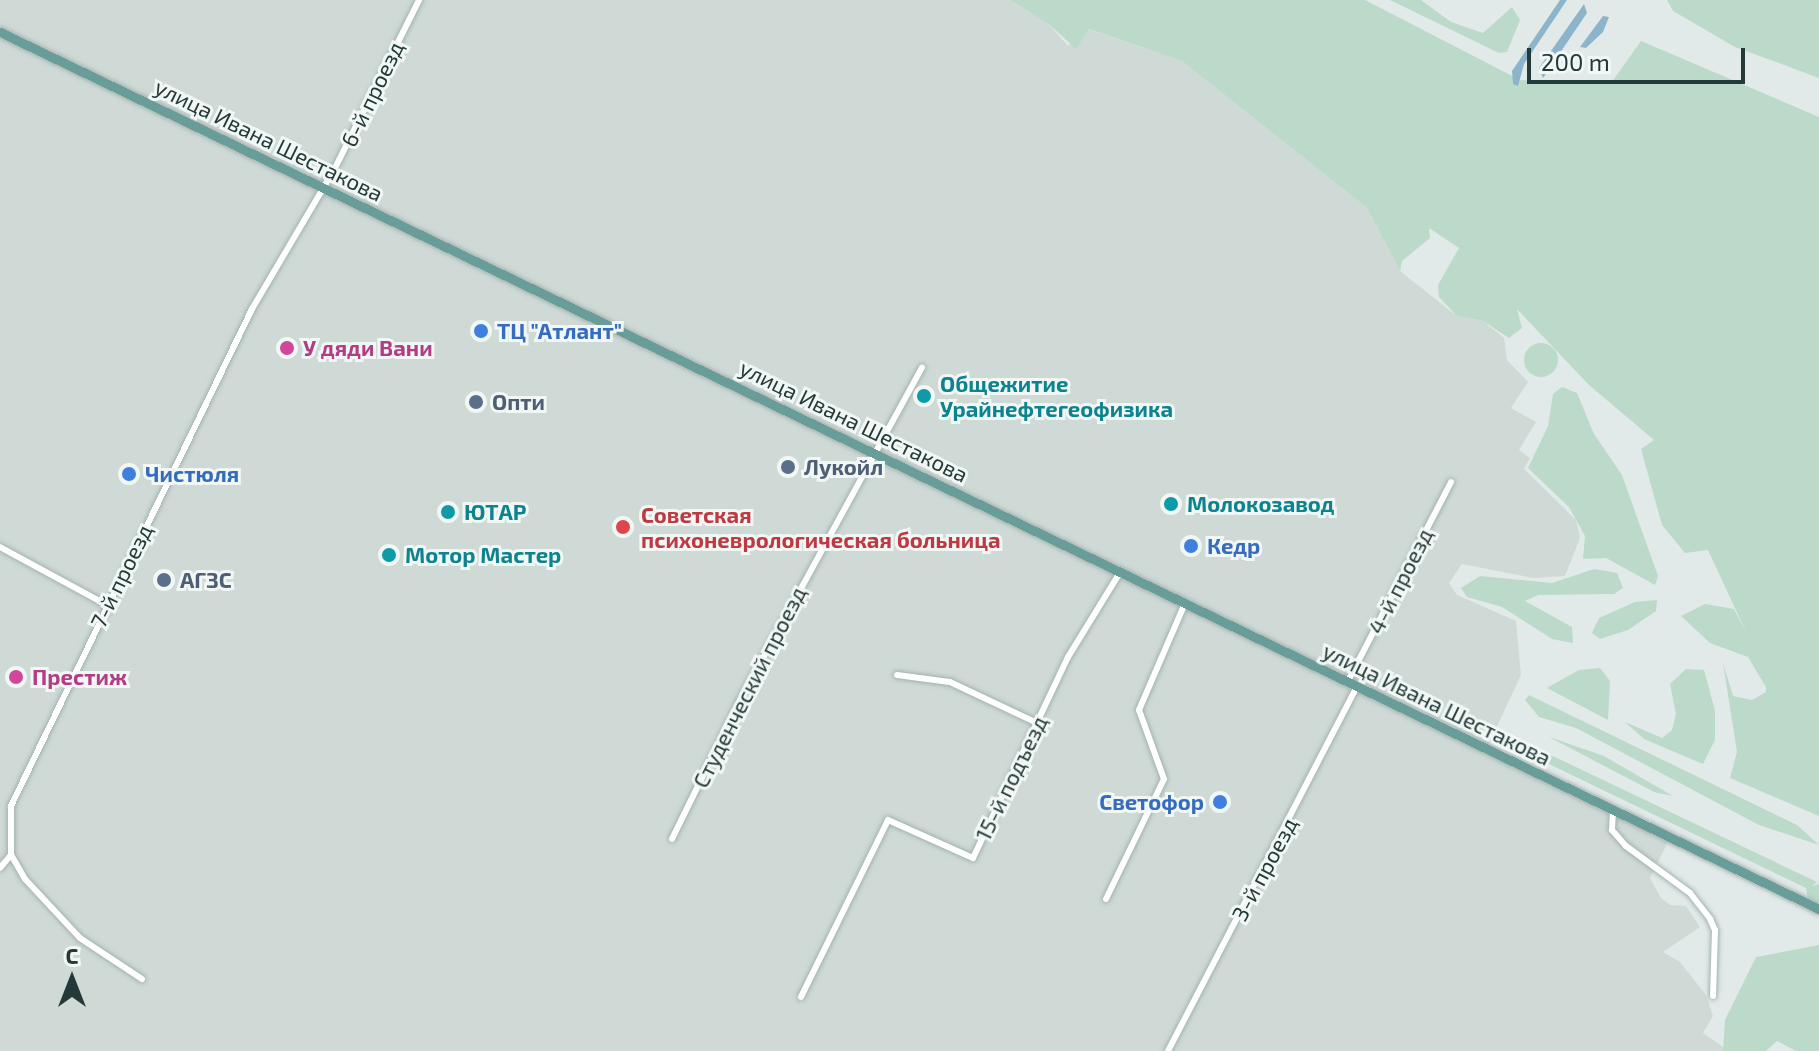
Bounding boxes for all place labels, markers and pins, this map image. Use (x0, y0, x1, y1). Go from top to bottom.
place label: ТЦ "Атлант" (497, 318, 622, 344)
marker: ТЦ "Атлант" (472, 322, 490, 340)
place label: У дяди Вани (303, 335, 433, 361)
marker: У дяди Вани (278, 339, 296, 357)
place label: Общежитие Урайнефтегеофизика (940, 370, 1173, 422)
marker: Общежитие Урайнефтегеофизика (915, 387, 933, 405)
place label: Опти (492, 389, 545, 415)
marker: Опти (467, 393, 485, 411)
place label: Лукойл (804, 454, 883, 480)
marker: Лукойл (779, 458, 797, 476)
place label: Чистюля (145, 461, 239, 487)
marker: Чистюля (120, 465, 138, 483)
place label: Молокозавод (1187, 491, 1334, 517)
marker: Молокозавод (1162, 495, 1180, 513)
place label: ЮТАР (464, 499, 526, 525)
place label: Советская психоневрологическая больница (641, 501, 1001, 552)
marker: ЮТАР (439, 503, 457, 521)
marker: Советская психоневрологическая больница (612, 516, 634, 538)
place label: Кедр (1207, 533, 1260, 559)
marker: Кедр (1182, 537, 1200, 555)
place label: Мотор Мастер (405, 542, 561, 568)
marker: Мотор Мастер (380, 546, 398, 564)
place label: АГЗС (180, 567, 232, 593)
marker: АГЗС (155, 571, 173, 589)
place label: Престиж (32, 664, 127, 690)
marker: Престиж (7, 668, 25, 686)
place label: Светофор (1099, 789, 1204, 815)
marker: Светофор (1211, 793, 1229, 811)

